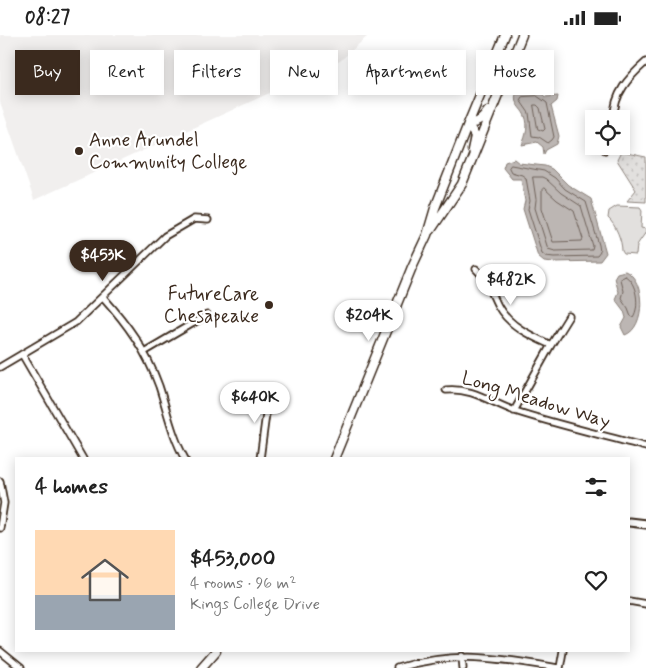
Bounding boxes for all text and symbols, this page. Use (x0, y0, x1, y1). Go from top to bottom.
text: 08:27 (25, 5, 70, 30)
chip: Buy (15, 50, 80, 95)
chip: Rent (90, 50, 164, 95)
chip: Filters (174, 50, 260, 95)
chip: New (270, 50, 338, 95)
chip: Apartment (348, 50, 466, 95)
chip: House (476, 50, 554, 95)
map controls (585, 110, 630, 155)
button: locate (585, 110, 630, 155)
place label: Anne Arundel Community College (89, 128, 247, 176)
marker: Anne Arundel Community College (73, 145, 85, 157)
pin: $453K (68, 239, 138, 282)
text: $453K (80, 245, 126, 266)
pin: $482K (476, 263, 546, 306)
text: $482K (487, 269, 535, 290)
place label: FutureCare Chesapeake (164, 282, 259, 329)
marker: FutureCare Chesapeake (263, 299, 275, 311)
pin: $204K (334, 299, 404, 342)
text: $204K (345, 305, 393, 326)
street label: Long Meadow Way (458, 366, 613, 436)
pin: $640K (220, 381, 290, 424)
text: $640K (231, 387, 279, 408)
text: 4 homes (35, 473, 108, 501)
icon: filters (582, 473, 610, 501)
text: $453,000 (190, 545, 275, 573)
icon: home (75, 550, 135, 610)
icon: heart (582, 566, 610, 594)
text: 4 rooms · 96 m² (190, 573, 296, 594)
text: Kings College Drive (190, 594, 320, 615)

